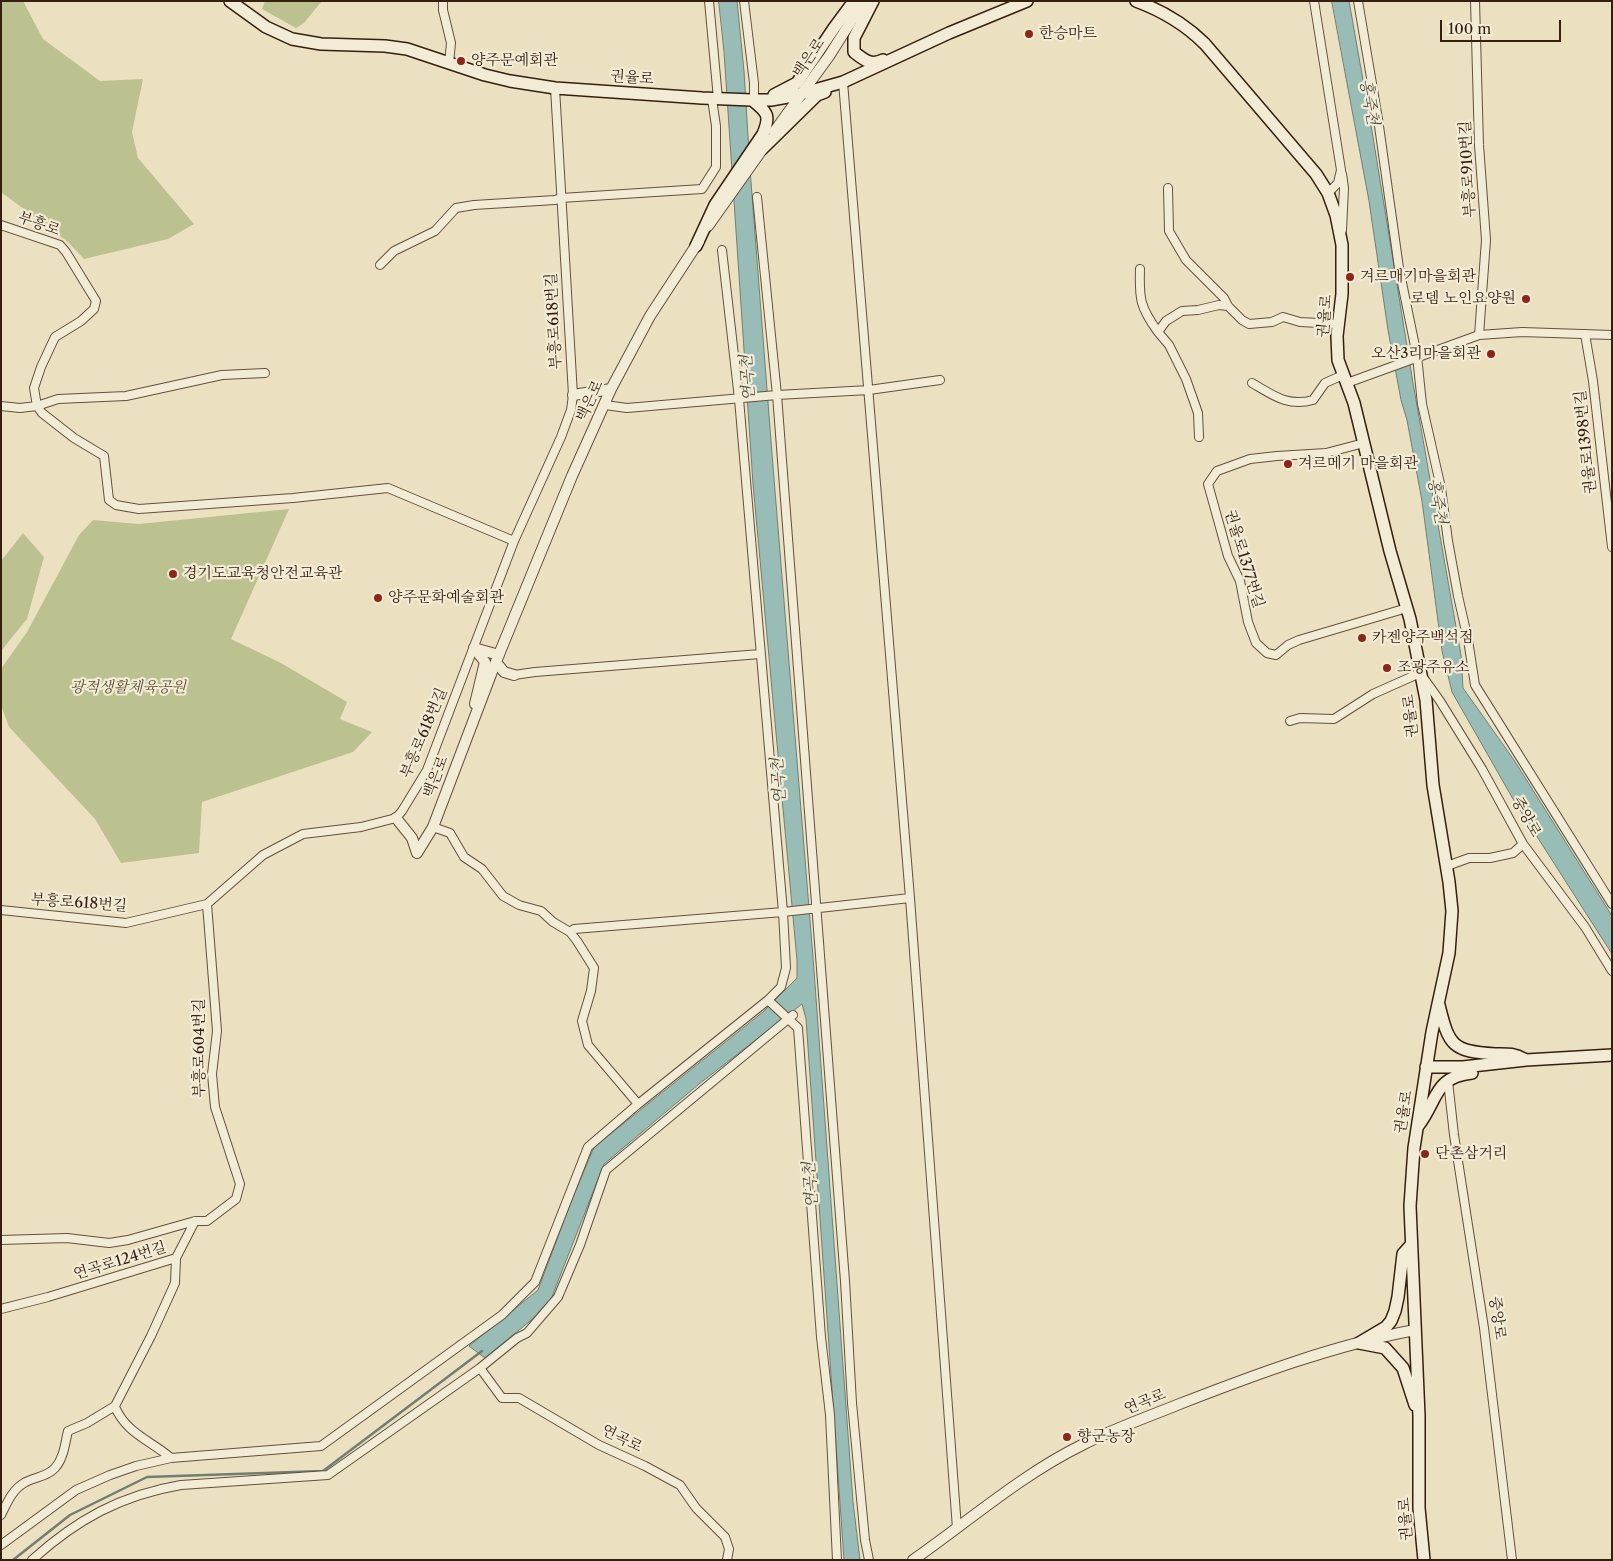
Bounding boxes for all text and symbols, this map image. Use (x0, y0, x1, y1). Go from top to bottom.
scale bar (1443, 10, 1564, 42)
text: 100 m (1448, 19, 1491, 38)
place label: 한승마트 (1039, 25, 1097, 43)
marker: 한승마트 (1023, 28, 1035, 40)
street label: 백은로 (789, 35, 829, 81)
place label: 양주문예회관 (471, 52, 558, 70)
marker: 양주문예회관 (455, 55, 467, 67)
street label: 권율로 (610, 68, 654, 88)
water label: 홍죽천 (1356, 78, 1382, 126)
street label: 부흥로910번길 (1456, 120, 1480, 218)
street label: 부흥로 (15, 208, 63, 240)
place label: 겨르매기마을회관 (1360, 268, 1476, 286)
marker: 겨르매기마을회관 (1344, 271, 1356, 283)
street label: 부흥로618번길 (542, 272, 566, 370)
place label: 로뎀 노인요양원 (1411, 290, 1516, 308)
marker: 로뎀 노인요양원 (1520, 293, 1532, 305)
street label: 권율로 (1314, 294, 1336, 338)
place label: 오산3리마을회관 (1371, 345, 1481, 363)
marker: 오산3리마을회관 (1485, 348, 1497, 360)
water label: 연곡천 (737, 354, 759, 402)
street label: 백은로 (573, 377, 607, 425)
street label: 권율로1398번길 (1572, 389, 1600, 495)
place label: 겨르메기 마을회관 (1298, 455, 1418, 473)
marker: 겨르메기 마을회관 (1282, 458, 1294, 470)
water label: 홍죽천 (1424, 477, 1450, 525)
street label: 권율로1377번길 (1221, 508, 1267, 610)
place label: 경기도교육청안전교육관 (183, 565, 342, 583)
marker: 경기도교육청안전교육관 (167, 568, 179, 580)
place label: 양주문화예술회관 (388, 589, 504, 607)
marker: 양주문화예술회관 (372, 592, 384, 604)
place label: 카젠양주백석점 (1372, 629, 1473, 647)
marker: 카젠양주백석점 (1356, 632, 1368, 644)
place label: 조광주유소 (1397, 659, 1469, 677)
marker: 조광주유소 (1381, 662, 1393, 674)
park label: 광적생활체육공원 (70, 679, 186, 697)
street label: 부흥로618번길 (397, 685, 451, 781)
street label: 권율로 (1400, 693, 1422, 739)
street label: 백은로 (420, 753, 452, 801)
water label: 연곡천 (768, 757, 790, 805)
street label: 중앙로 (1507, 794, 1545, 840)
street label: 부흥로618번길 (30, 891, 128, 915)
street label: 부흥로604번길 (191, 998, 209, 1098)
street label: 권율로 (1392, 1089, 1416, 1135)
place label: 단촌삼거리 (1435, 1145, 1507, 1163)
marker: 단촌삼거리 (1419, 1148, 1431, 1160)
water label: 연곡천 (800, 1161, 822, 1209)
street label: 연곡로124번길 (71, 1238, 169, 1284)
street label: 중앙로 (1485, 1295, 1509, 1341)
street label: 연곡로 (1121, 1386, 1169, 1418)
street label: 연곡로 (599, 1421, 645, 1457)
place label: 향군농장 (1077, 1428, 1135, 1446)
marker: 향군농장 (1061, 1431, 1073, 1443)
street label: 권율로 (1396, 1497, 1416, 1541)

